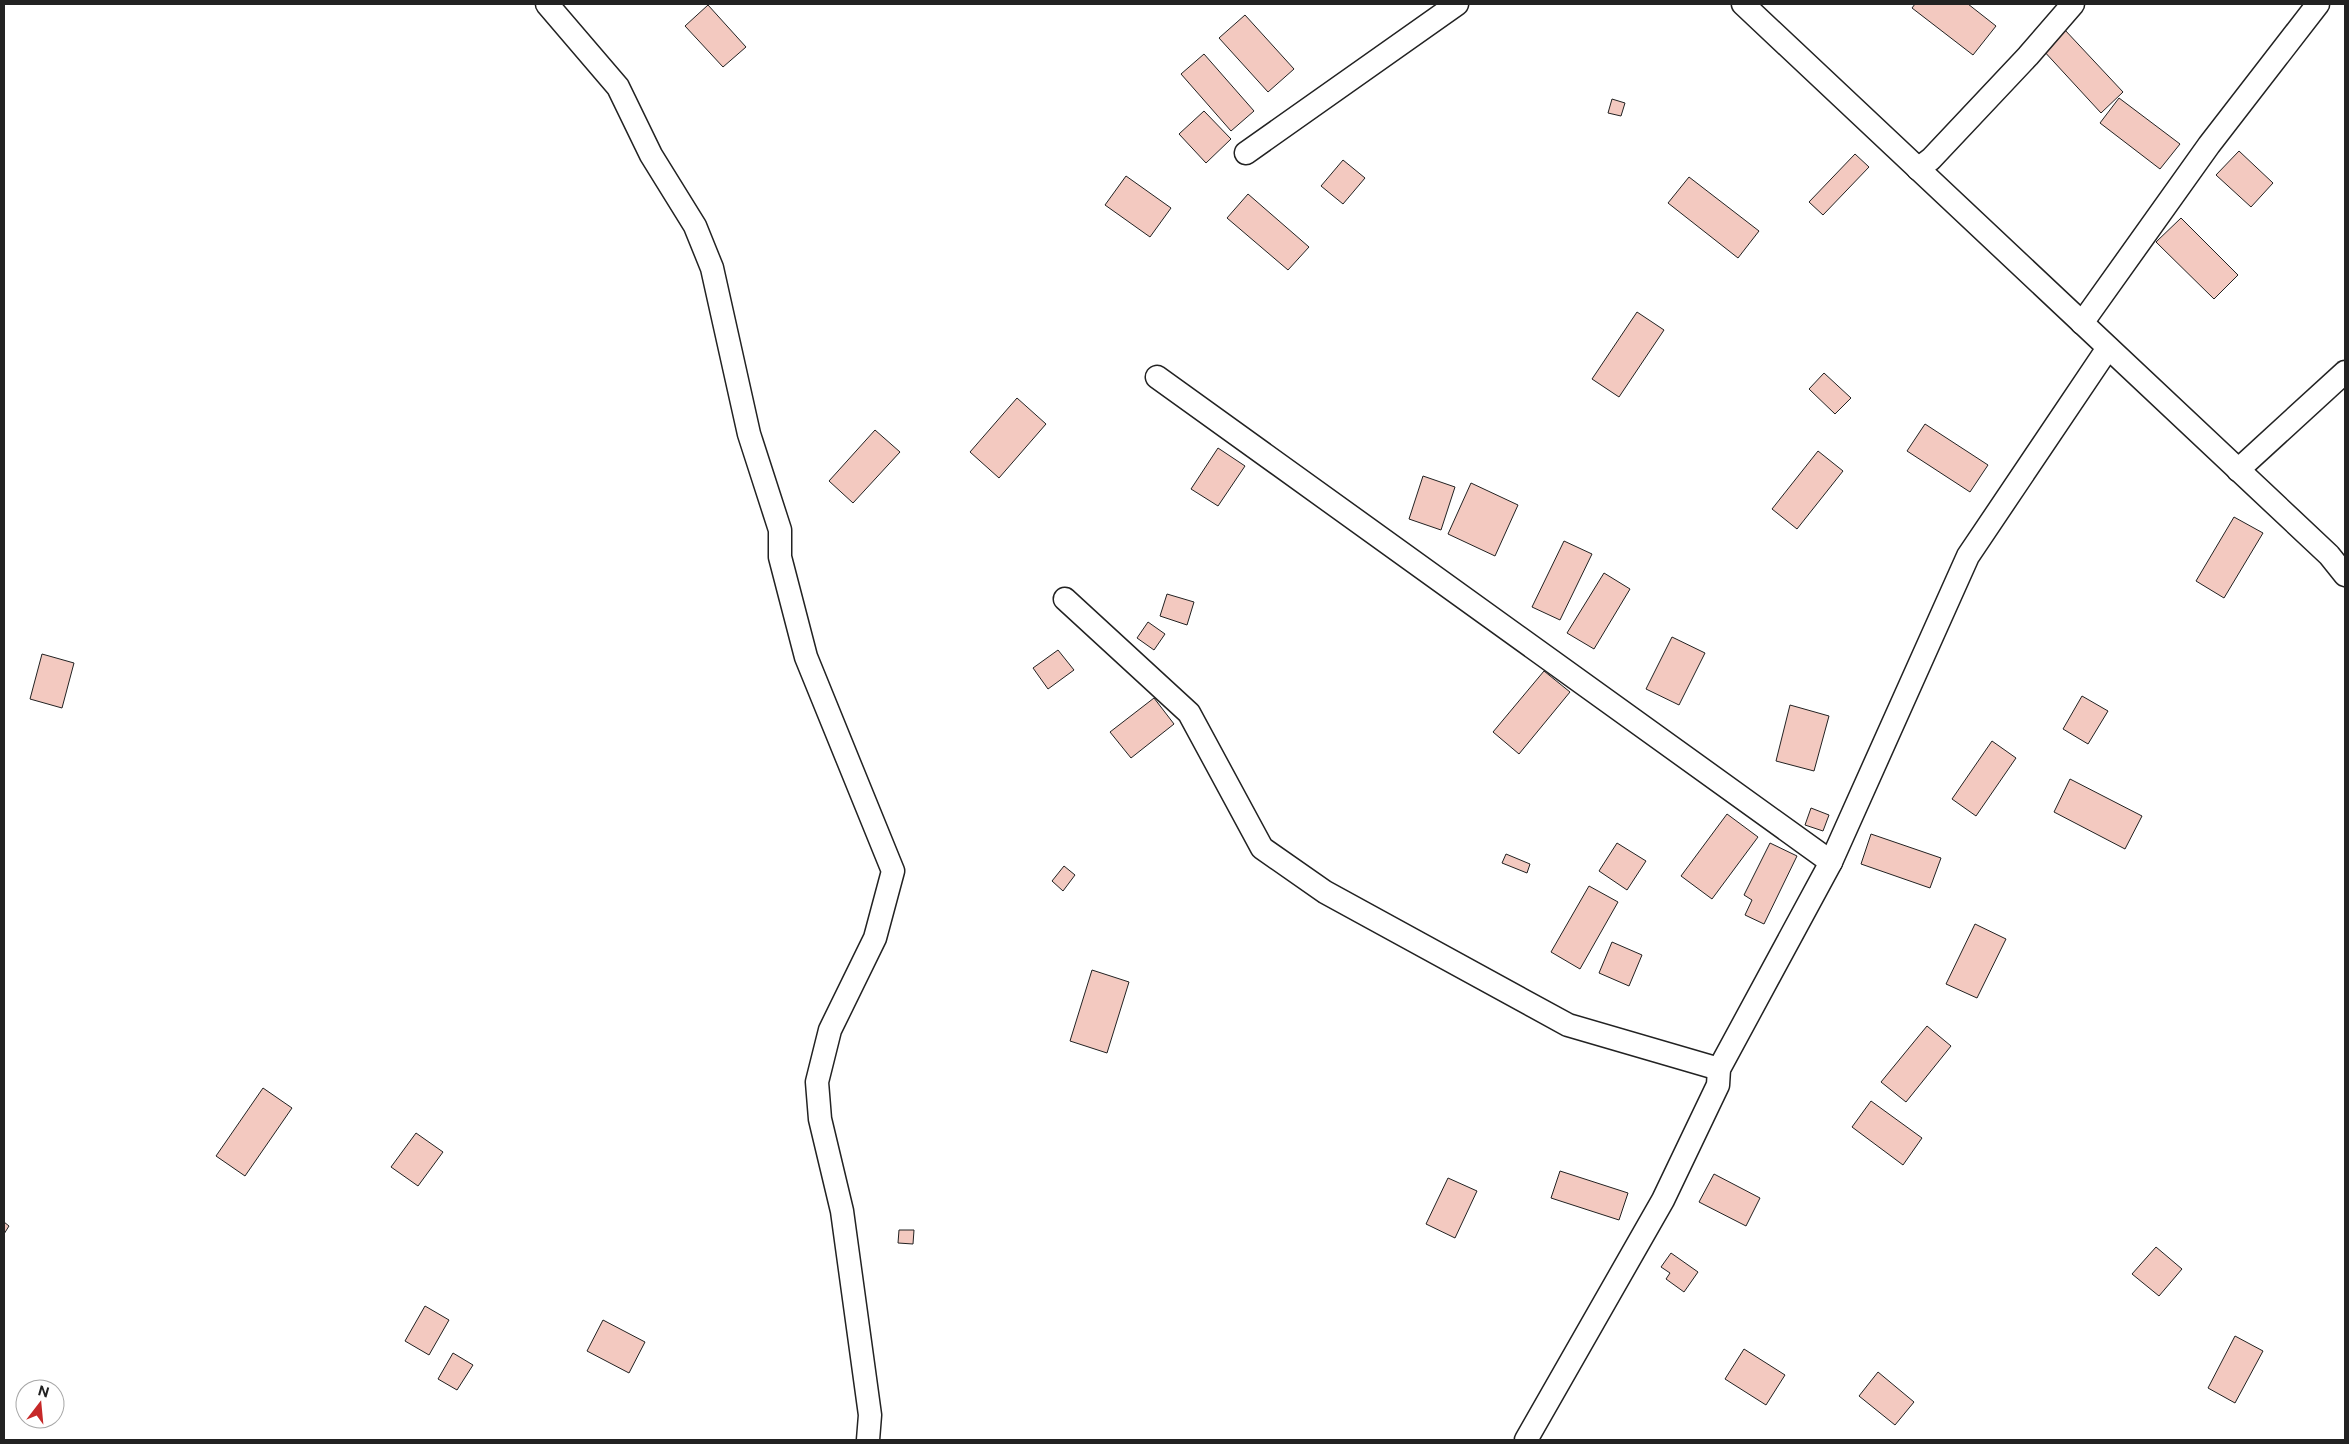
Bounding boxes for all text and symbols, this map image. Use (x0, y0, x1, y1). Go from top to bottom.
north arrow (15, 1379, 65, 1429)
text: N (36, 1382, 51, 1401)

